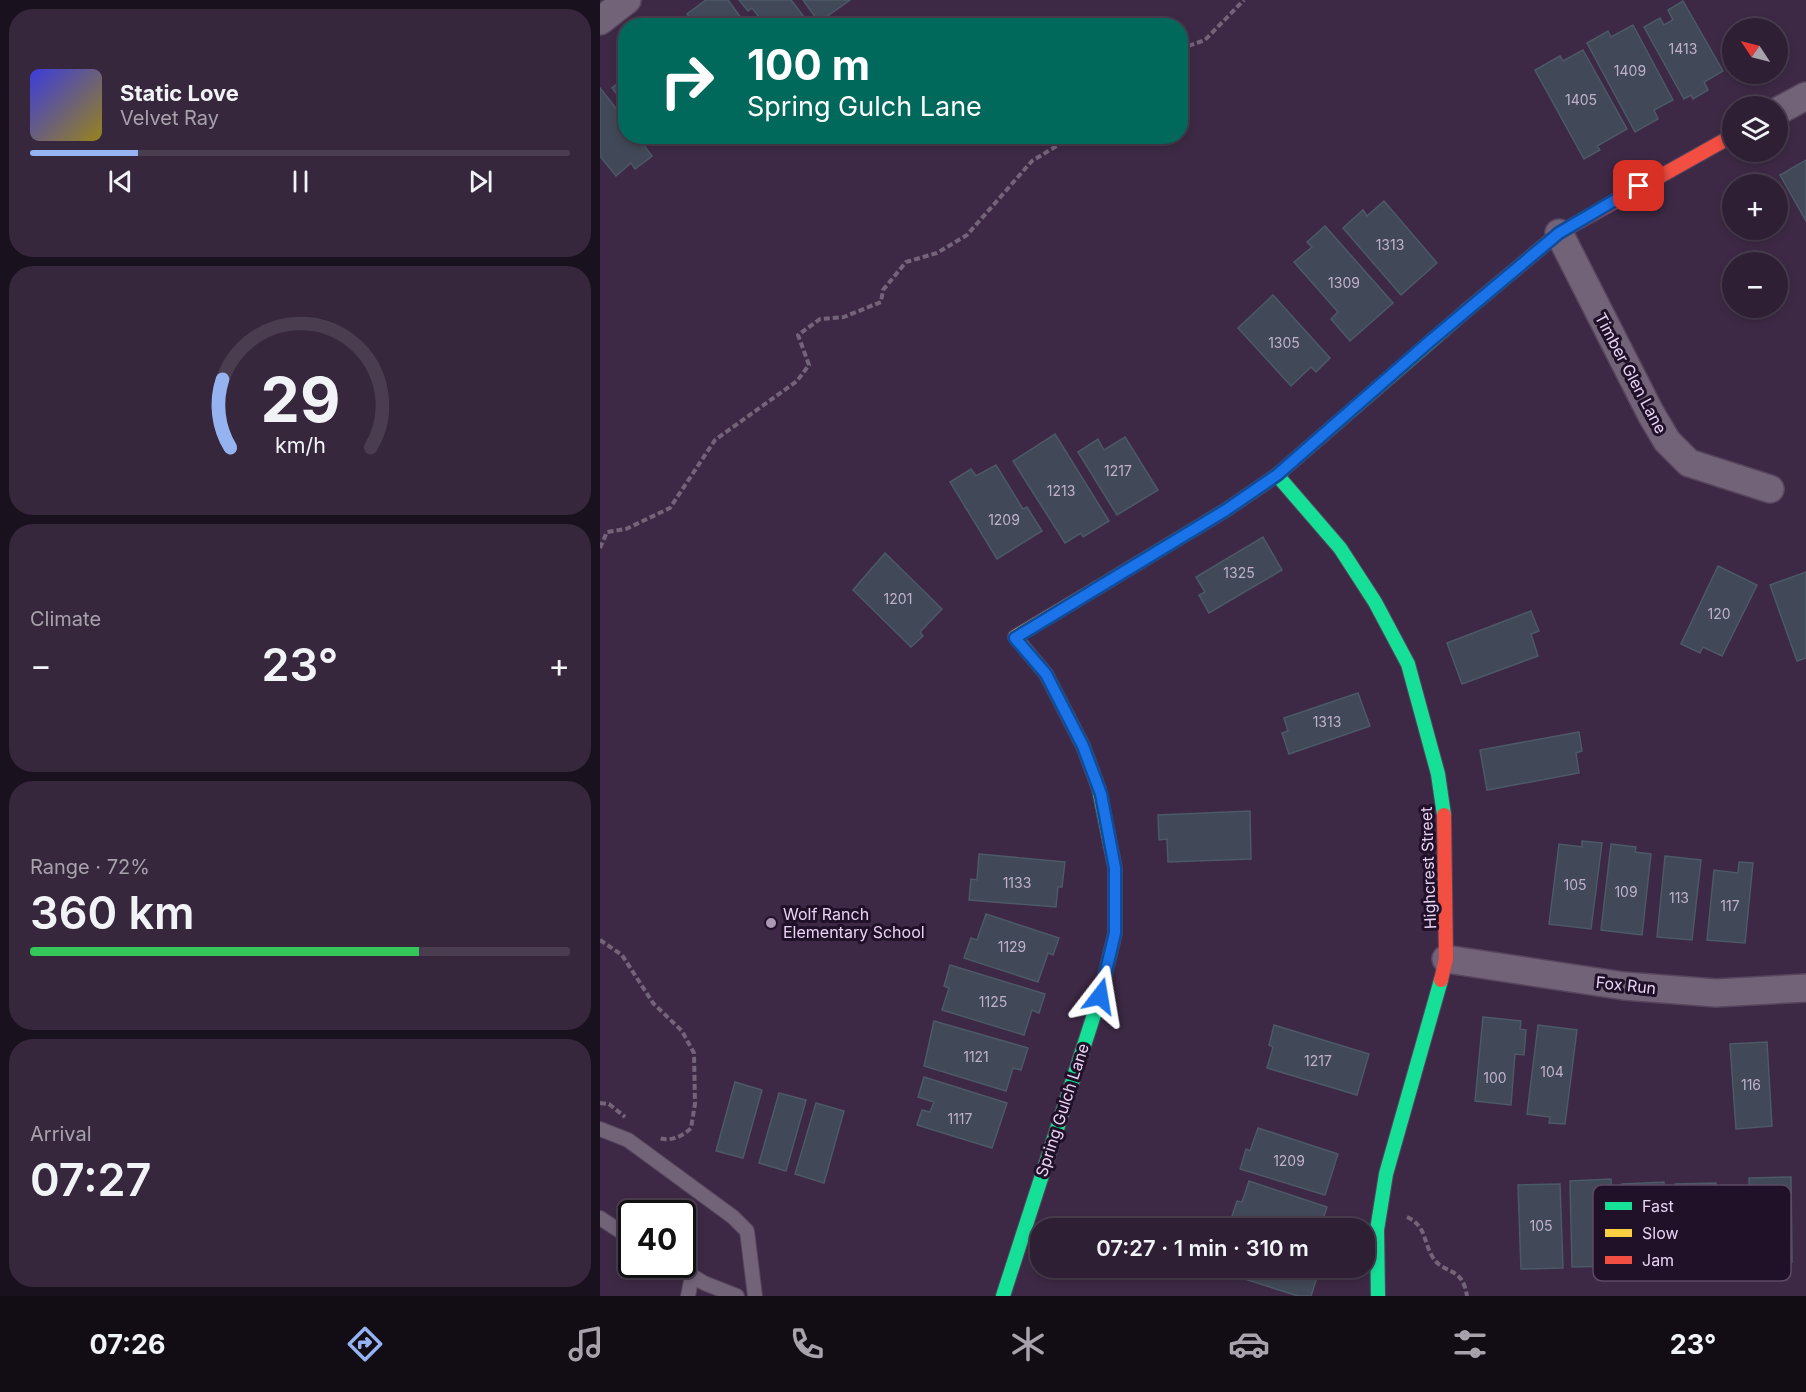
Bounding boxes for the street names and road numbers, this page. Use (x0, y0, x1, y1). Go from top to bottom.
street label: Timber Glen Lane (1591, 309, 1671, 437)
street label: Highcrest Street (1416, 806, 1440, 930)
street label: Fox Run (1595, 972, 1657, 998)
street label: Spring Gulch Lane (1031, 1041, 1093, 1179)

